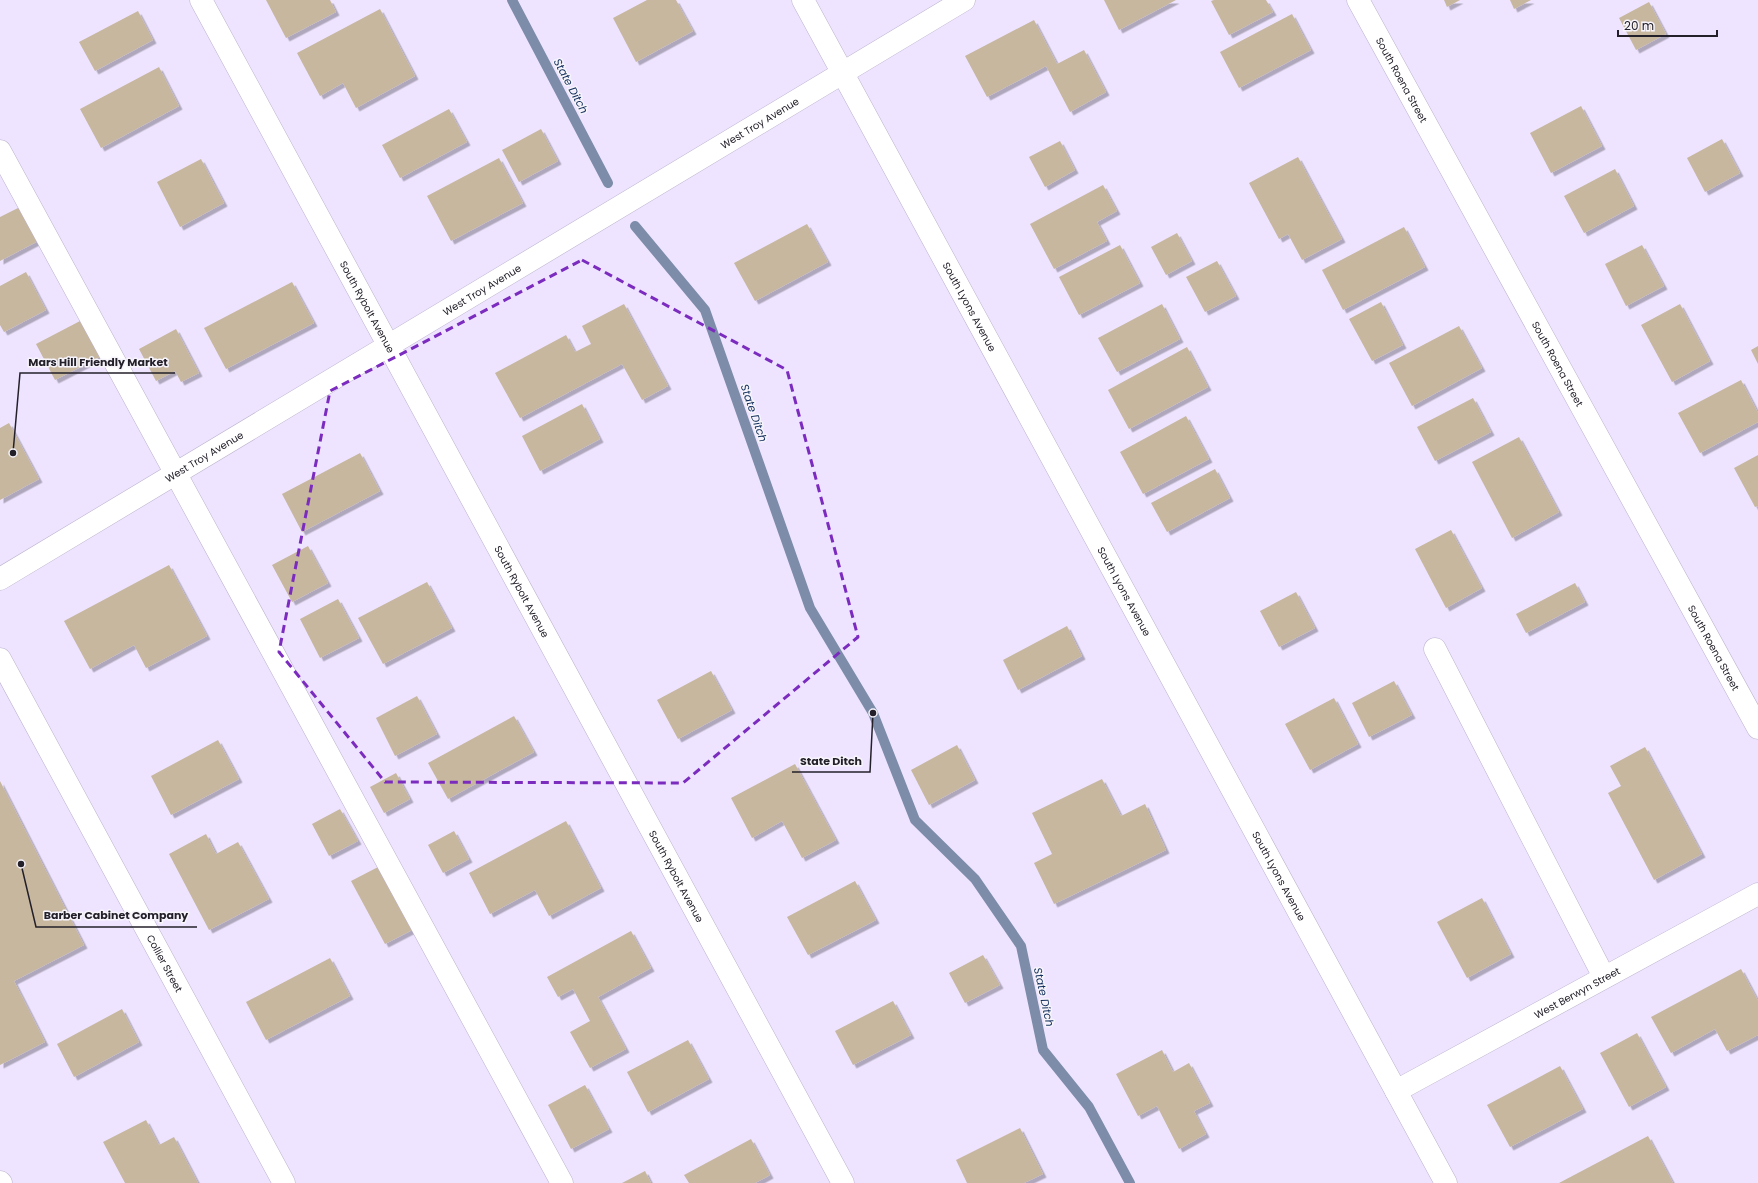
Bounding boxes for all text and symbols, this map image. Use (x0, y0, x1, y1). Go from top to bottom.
scale bar (1618, 12, 1717, 38)
text: 20 m (1624, 17, 1654, 34)
street label: South Roena Street (1372, 35, 1431, 126)
water label: State Ditch (550, 56, 592, 116)
street label: West Troy Avenue (718, 94, 802, 153)
street label: South Rybolt Avenue (336, 258, 398, 356)
street label: South Lyons Avenue (939, 259, 1000, 354)
street label: West Troy Avenue (440, 261, 524, 319)
street label: South Roena Street (1528, 319, 1587, 410)
callout: Mars Hill Friendly Market (20, 350, 175, 373)
text: Mars Hill Friendly Market (28, 354, 168, 370)
water label: State Ditch (737, 382, 771, 444)
street label: West Troy Avenue (162, 428, 246, 486)
street label: South Rybolt Avenue (490, 543, 553, 640)
street label: South Lyons Avenue (1094, 544, 1154, 639)
street label: South Roena Street (1684, 603, 1743, 694)
callout: State Ditch (792, 749, 870, 772)
text: State Ditch (800, 753, 862, 769)
street label: South Rybolt Avenue (645, 828, 707, 925)
street label: South Lyons Avenue (1248, 829, 1309, 924)
callout: Barber Cabinet Company (36, 904, 197, 927)
text: Barber Cabinet Company (44, 907, 188, 923)
street label: Collier Street (143, 932, 186, 995)
street label: West Berwyn Street (1532, 963, 1623, 1022)
water label: State Ditch (1030, 966, 1058, 1028)

